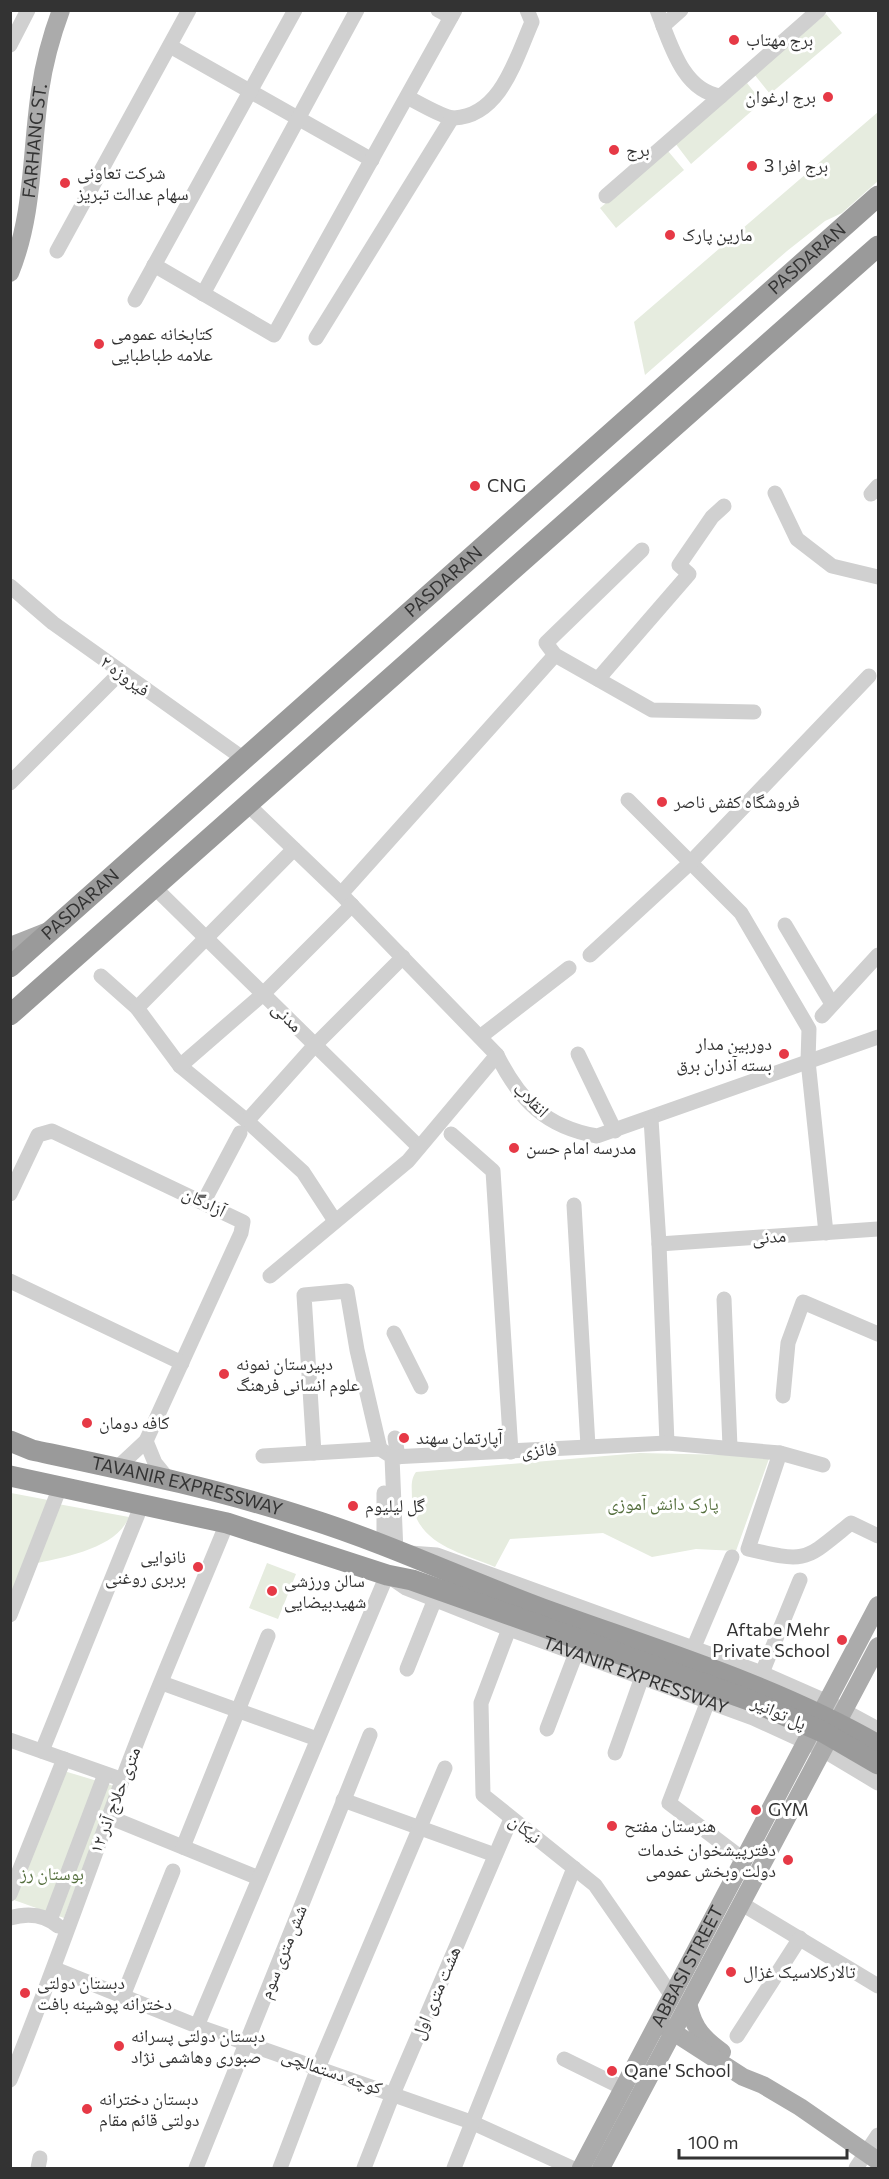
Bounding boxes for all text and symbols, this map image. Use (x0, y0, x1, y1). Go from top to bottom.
place label: برج مهتاب (746, 28, 813, 52)
marker: برج مهتاب (727, 33, 741, 47)
street label: FARHANG ST. (17, 82, 51, 199)
place label: برج ارغوان (745, 85, 816, 109)
marker: برج ارغوان (821, 90, 835, 104)
place label: برج (626, 138, 650, 162)
marker: برج (607, 143, 621, 157)
place label: برج افرا 3 (764, 154, 828, 178)
marker: برج افرا 3 (745, 159, 759, 173)
place label: شرکت تعاونی سهام عدالت تبریز (76, 161, 189, 206)
marker: شرکت تعاونی سهام عدالت تبریز (58, 176, 72, 190)
street label: PASDARAN (763, 218, 850, 299)
place label: مارین پارک (682, 223, 753, 246)
marker: مارین پارک (663, 228, 677, 242)
place label: کتابخانه عمومی علامه طباطبایی (111, 322, 214, 366)
marker: کتابخانه عمومی علامه طباطبایی (92, 337, 106, 351)
place label: CNG (487, 474, 526, 496)
marker: CNG (468, 479, 482, 493)
street label: PASDARAN (400, 541, 486, 621)
street label: فیروزه ٢ (96, 650, 155, 701)
place label: فروشگاه کفش ناصر (673, 790, 800, 813)
marker: فروشگاه کفش ناصر (655, 795, 669, 809)
street label: PASDARAN (36, 864, 123, 944)
street label: مدنی (267, 996, 308, 1037)
place label: دوربین مدار بسته آذران برق (676, 1032, 772, 1076)
marker: دوربین مدار بسته آذران برق (777, 1047, 791, 1061)
street label: انقلاب (509, 1077, 554, 1122)
place label: مدرسه امام حسن (526, 1136, 636, 1160)
marker: مدرسه امام حسن (507, 1141, 521, 1155)
street label: آزادگان (179, 1181, 230, 1222)
street label: مدنی (751, 1224, 787, 1249)
place label: دبیرستان نمونه علوم انسانی فرهنگ (236, 1352, 360, 1397)
marker: دبیرستان نمونه علوم انسانی فرهنگ (217, 1367, 231, 1381)
place label: کافه دومان (99, 1411, 170, 1434)
marker: کافه دومان (80, 1416, 94, 1430)
place label: آپارتمان سهند (416, 1426, 503, 1449)
marker: آپارتمان سهند (397, 1431, 411, 1445)
street label: فائزی (520, 1437, 557, 1462)
street label: TAVANIR EXPRESSWAY (90, 1451, 286, 1520)
park label: پارک دانش آموزی (607, 1492, 719, 1515)
place label: گل لیلیوم (365, 1494, 425, 1518)
marker: گل لیلیوم (346, 1499, 360, 1513)
place label: نانوایی بربری روغنی (105, 1545, 186, 1589)
marker: نانوایی بربری روغنی (191, 1560, 205, 1574)
place label: سالن ورزشی شهیدبیضایی (284, 1569, 366, 1613)
marker: سالن ورزشی شهیدبیضایی (265, 1584, 279, 1598)
place label: Aftabe Mehr Private School (712, 1618, 830, 1661)
street label: TAVANIR EXPRESSWAY (540, 1630, 732, 1718)
marker: Aftabe Mehr Private School (835, 1633, 849, 1647)
street label: پل توانیر (747, 1690, 810, 1735)
street label: ۱۲ متری حلاج آذر (84, 1743, 146, 1857)
place label: GYM (768, 1798, 809, 1820)
marker: GYM (749, 1803, 763, 1817)
street label: نیکان (505, 1809, 546, 1849)
place label: هنرستان مفتح (624, 1814, 716, 1838)
marker: هنرستان مفتح (605, 1819, 619, 1833)
place label: دفترپیشخوان خدمات دولت وبخش عمومی (637, 1838, 776, 1882)
marker: دفترپیشخوان خدمات دولت وبخش عمومی (781, 1853, 795, 1867)
park label: بوستان رز (19, 1862, 84, 1885)
street label: شش متری سوم (253, 1902, 313, 2002)
street label: ABBASI STREET (646, 1902, 727, 2030)
street label: هشت متری اول (406, 1943, 466, 2043)
place label: تالارکلاسیک غزال (743, 1960, 856, 1983)
marker: تالارکلاسیک غزال (724, 1965, 738, 1979)
place label: دبستان دولتی دخترانه پوشینه بافت (37, 1971, 172, 2015)
marker: دبستان دولتی دخترانه پوشینه بافت (18, 1986, 32, 2000)
place label: دبستان دولتی پسرانه صبوری وهاشمی نژاد (131, 2024, 265, 2068)
marker: دبستان دولتی پسرانه صبوری وهاشمی نژاد (112, 2039, 126, 2053)
street label: کوچه دستمالچی (279, 2044, 386, 2100)
place label: Qane' School (624, 2059, 731, 2081)
marker: Qane' School (605, 2064, 619, 2078)
place label: دبستان دخترانه دولتی قائم مقام (99, 2087, 200, 2132)
marker: دبستان دخترانه دولتی قائم مقام (80, 2102, 94, 2116)
scale bar (679, 2122, 847, 2160)
text: 100 m (688, 2131, 738, 2153)

